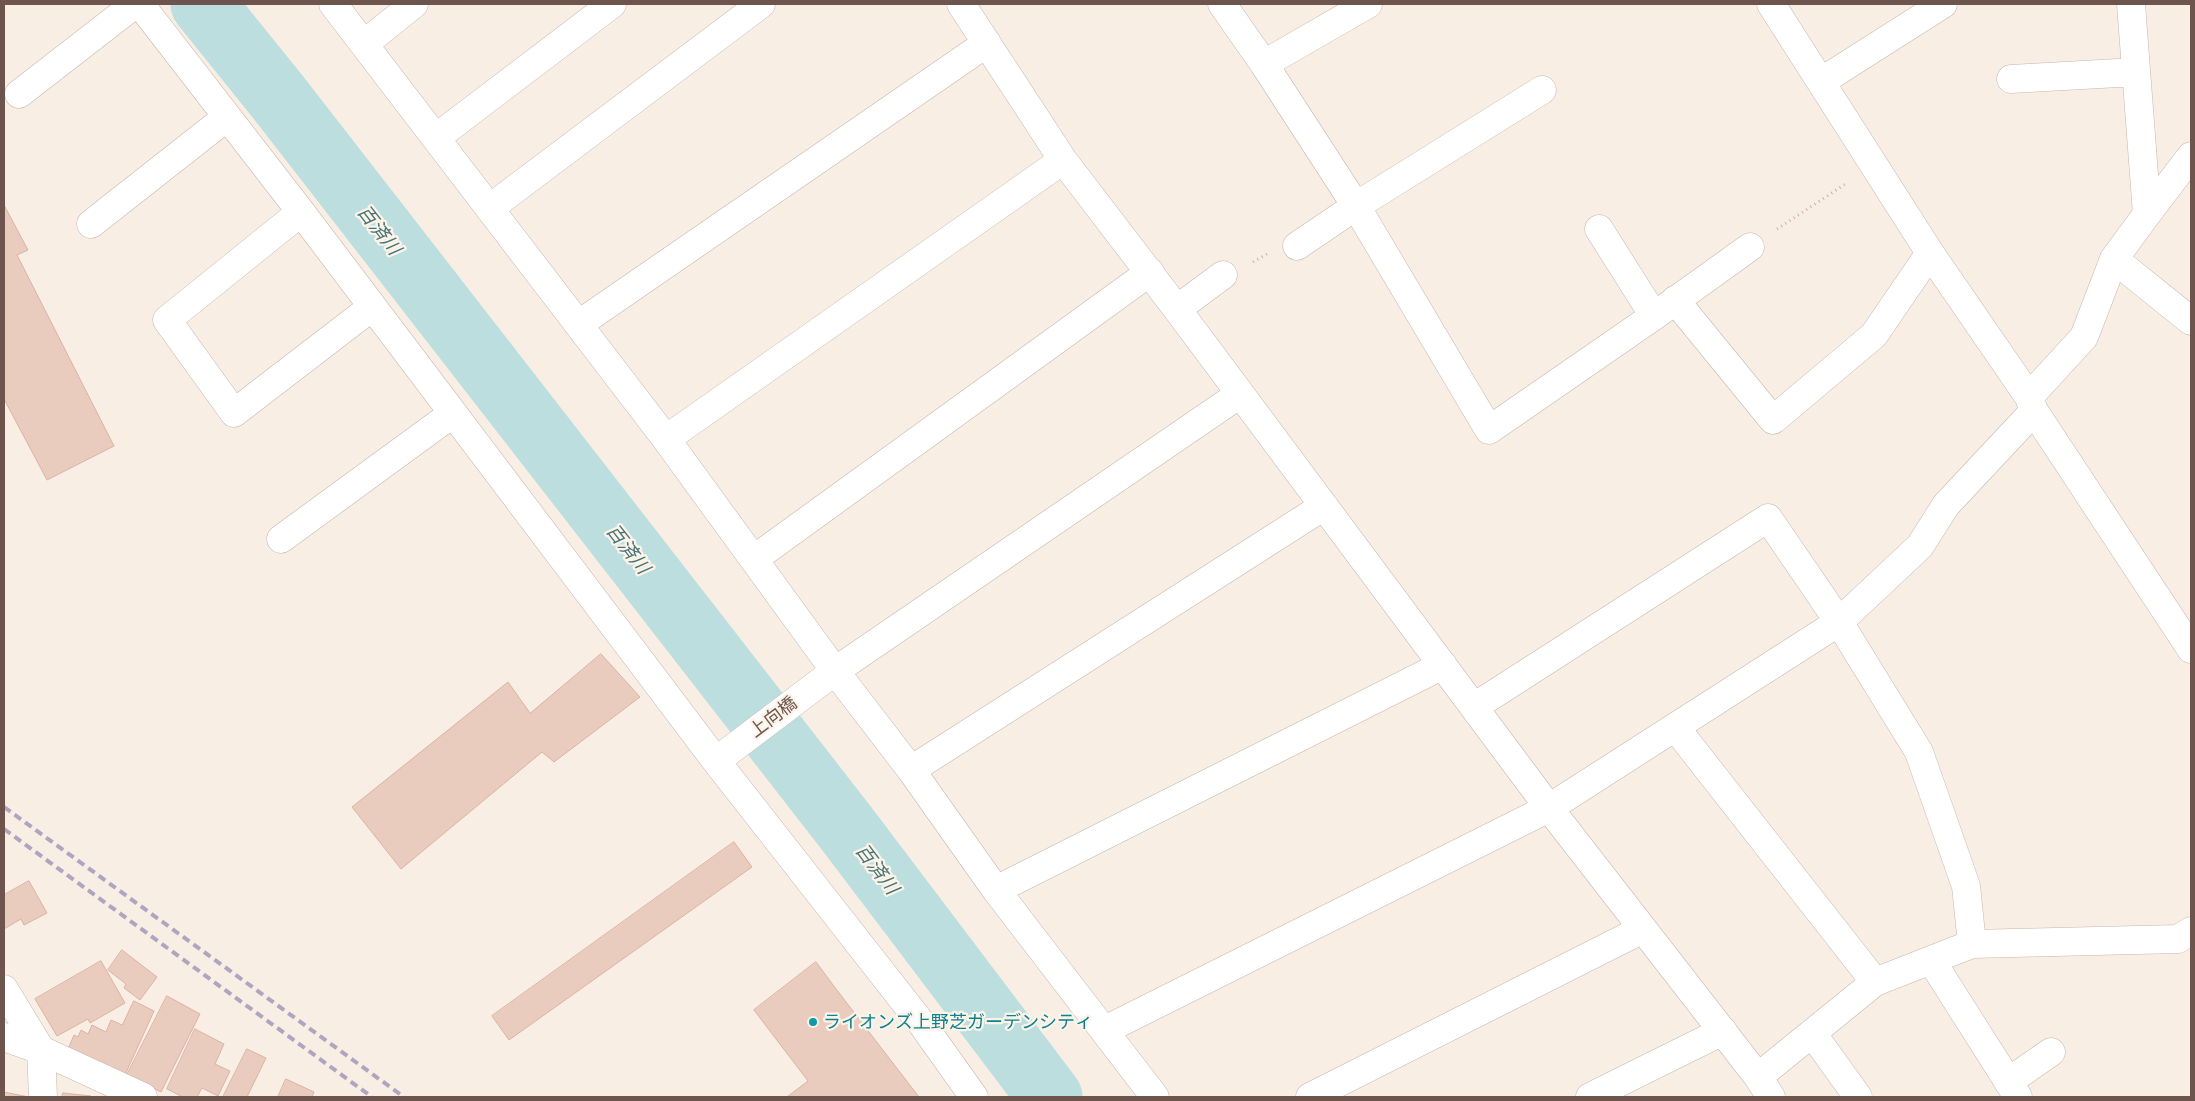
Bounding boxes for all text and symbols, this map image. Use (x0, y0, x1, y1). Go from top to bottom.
water label: 百済川 (352, 201, 406, 259)
water label: 百済川 (601, 520, 655, 578)
street label: 上向橋 (745, 692, 801, 742)
water label: 百済川 (851, 839, 903, 899)
place label: ライオンズ上野芝ガーデンシティ (823, 1011, 1093, 1033)
marker: ライオンズ上野芝ガーデンシティ (807, 1016, 819, 1028)

